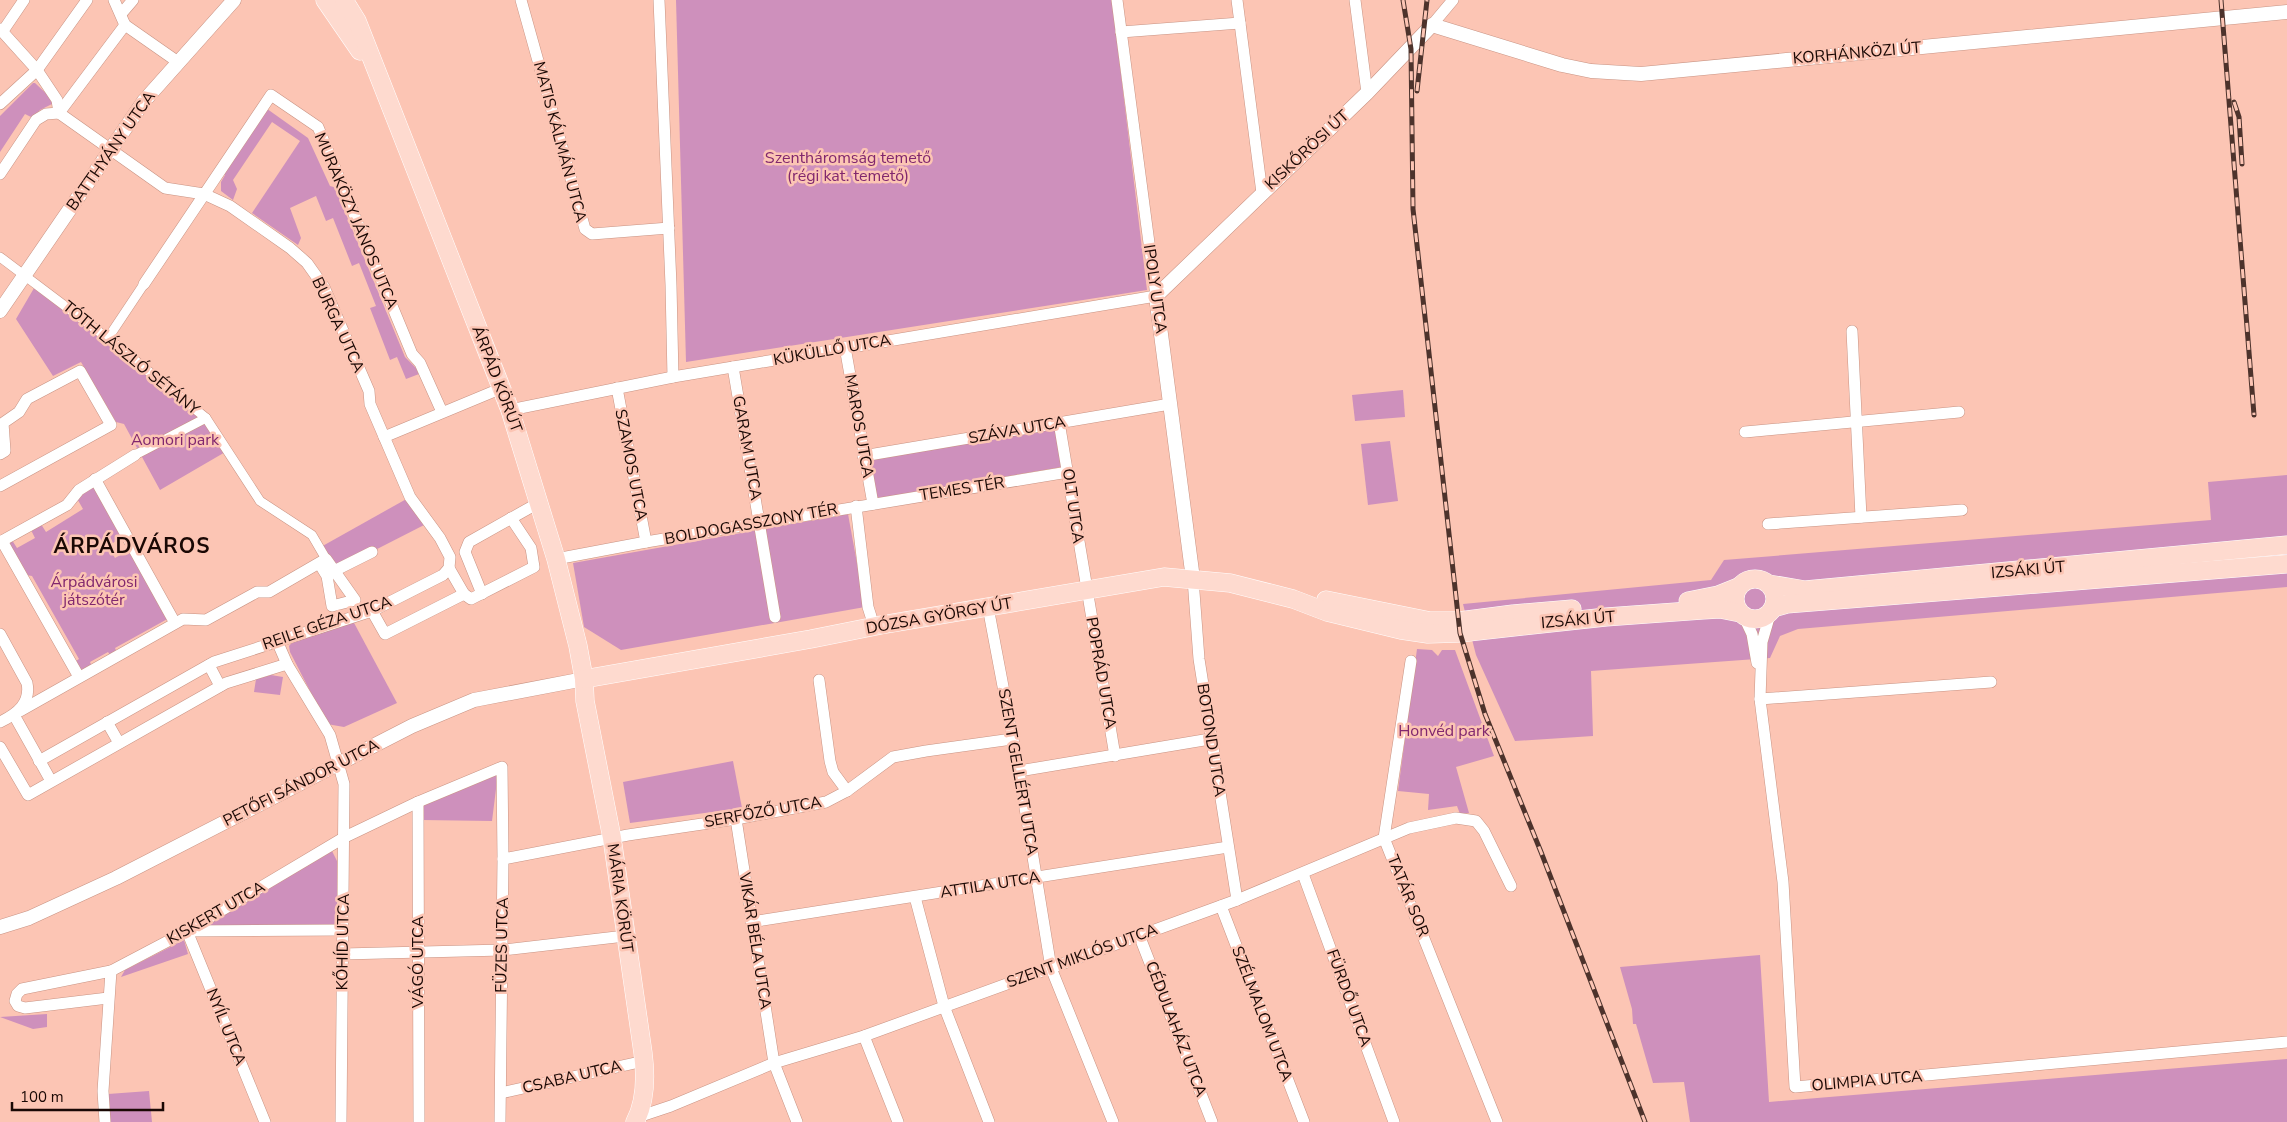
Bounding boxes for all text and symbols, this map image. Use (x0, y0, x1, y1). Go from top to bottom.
street label: KORHÁNKÖZI ÚT (1792, 36, 1922, 70)
street label: MATIS KÁLMÁN UTCA (528, 59, 592, 225)
street label: BATTHYÁNY UTCA (62, 87, 161, 215)
street label: KISKŐRÖSI ÚT (1260, 105, 1354, 195)
street label: MURAKÖZY JÁNOS UTCA (309, 129, 403, 313)
park label: Szentháromság temető (régi kat. temető) (765, 147, 931, 187)
street label: IPOLY UTCA (1138, 243, 1172, 335)
street label: BURGA UTCA (306, 274, 370, 377)
street label: TÓTH LÁSZLÓ SÉTÁNY (58, 296, 204, 420)
street label: ÁRPÁD KÖRÚT (467, 322, 528, 436)
street label: KÜKÜLLŐ UTCA (772, 329, 893, 371)
street label: MAROS UTCA (839, 372, 879, 480)
street label: GARAM UTCA (727, 394, 767, 502)
street label: SZAMOS UTCA (609, 407, 653, 523)
street label: SZÁVA UTCA (967, 411, 1068, 449)
park label: Aomori park (131, 429, 220, 451)
street label: OLT UTCA (1057, 467, 1089, 545)
street label: TEMES TÉR (918, 471, 1006, 507)
street label: BOLDOGASSZONY TÉR (663, 498, 840, 550)
district label: ÁRPÁDVÁROS (54, 532, 210, 560)
street label: IZSÁKI ÚT (1990, 556, 2066, 584)
park label: Árpádvárosi játszótér (50, 571, 138, 611)
street label: REILE GÉZA UTCA (260, 591, 395, 655)
street label: DÓZSA GYÖRGY ÚT (864, 592, 1014, 640)
street label: IZSÁKI ÚT (1540, 606, 1616, 634)
street label: POPRÁD UTCA (1080, 615, 1122, 731)
street label: BOTOND UTCA (1191, 682, 1231, 798)
street label: SZENT GELLÉRT UTCA (993, 687, 1044, 857)
park label: Honvéd park (1398, 720, 1491, 742)
street label: PETŐFI SÁNDOR UTCA (219, 734, 383, 832)
street label: SERFŐZŐ UTCA (703, 791, 824, 833)
street label: MÁRIA KÖRÚT (601, 842, 639, 954)
street label: TATÁR SOR (1382, 852, 1435, 941)
street label: ATTILA UTCA (938, 866, 1042, 904)
street label: VIKÁR BÉLA UTCA (733, 870, 777, 1011)
street label: KISKERT UTCA (163, 876, 269, 950)
street label: KŐHÍD UTCA (331, 893, 355, 991)
street label: FÜZES UTCA (490, 897, 514, 993)
street label: VÁGÓ UTCA (407, 915, 429, 1009)
street label: SZENT MIKLÓS UTCA (1004, 918, 1161, 994)
street label: SZÉLMALOM UTCA (1226, 943, 1298, 1085)
street label: FÜRDŐ UTCA (1321, 946, 1377, 1050)
street label: CÉDULAHÁZ UTCA (1140, 958, 1212, 1100)
street label: NYÍL UTCA (201, 985, 252, 1069)
street label: CSABA UTCA (520, 1055, 624, 1099)
street label: OLIMPIA UTCA (1811, 1065, 1924, 1097)
scale bar (12, 1080, 164, 1112)
text: 100 m (20, 1087, 64, 1107)

